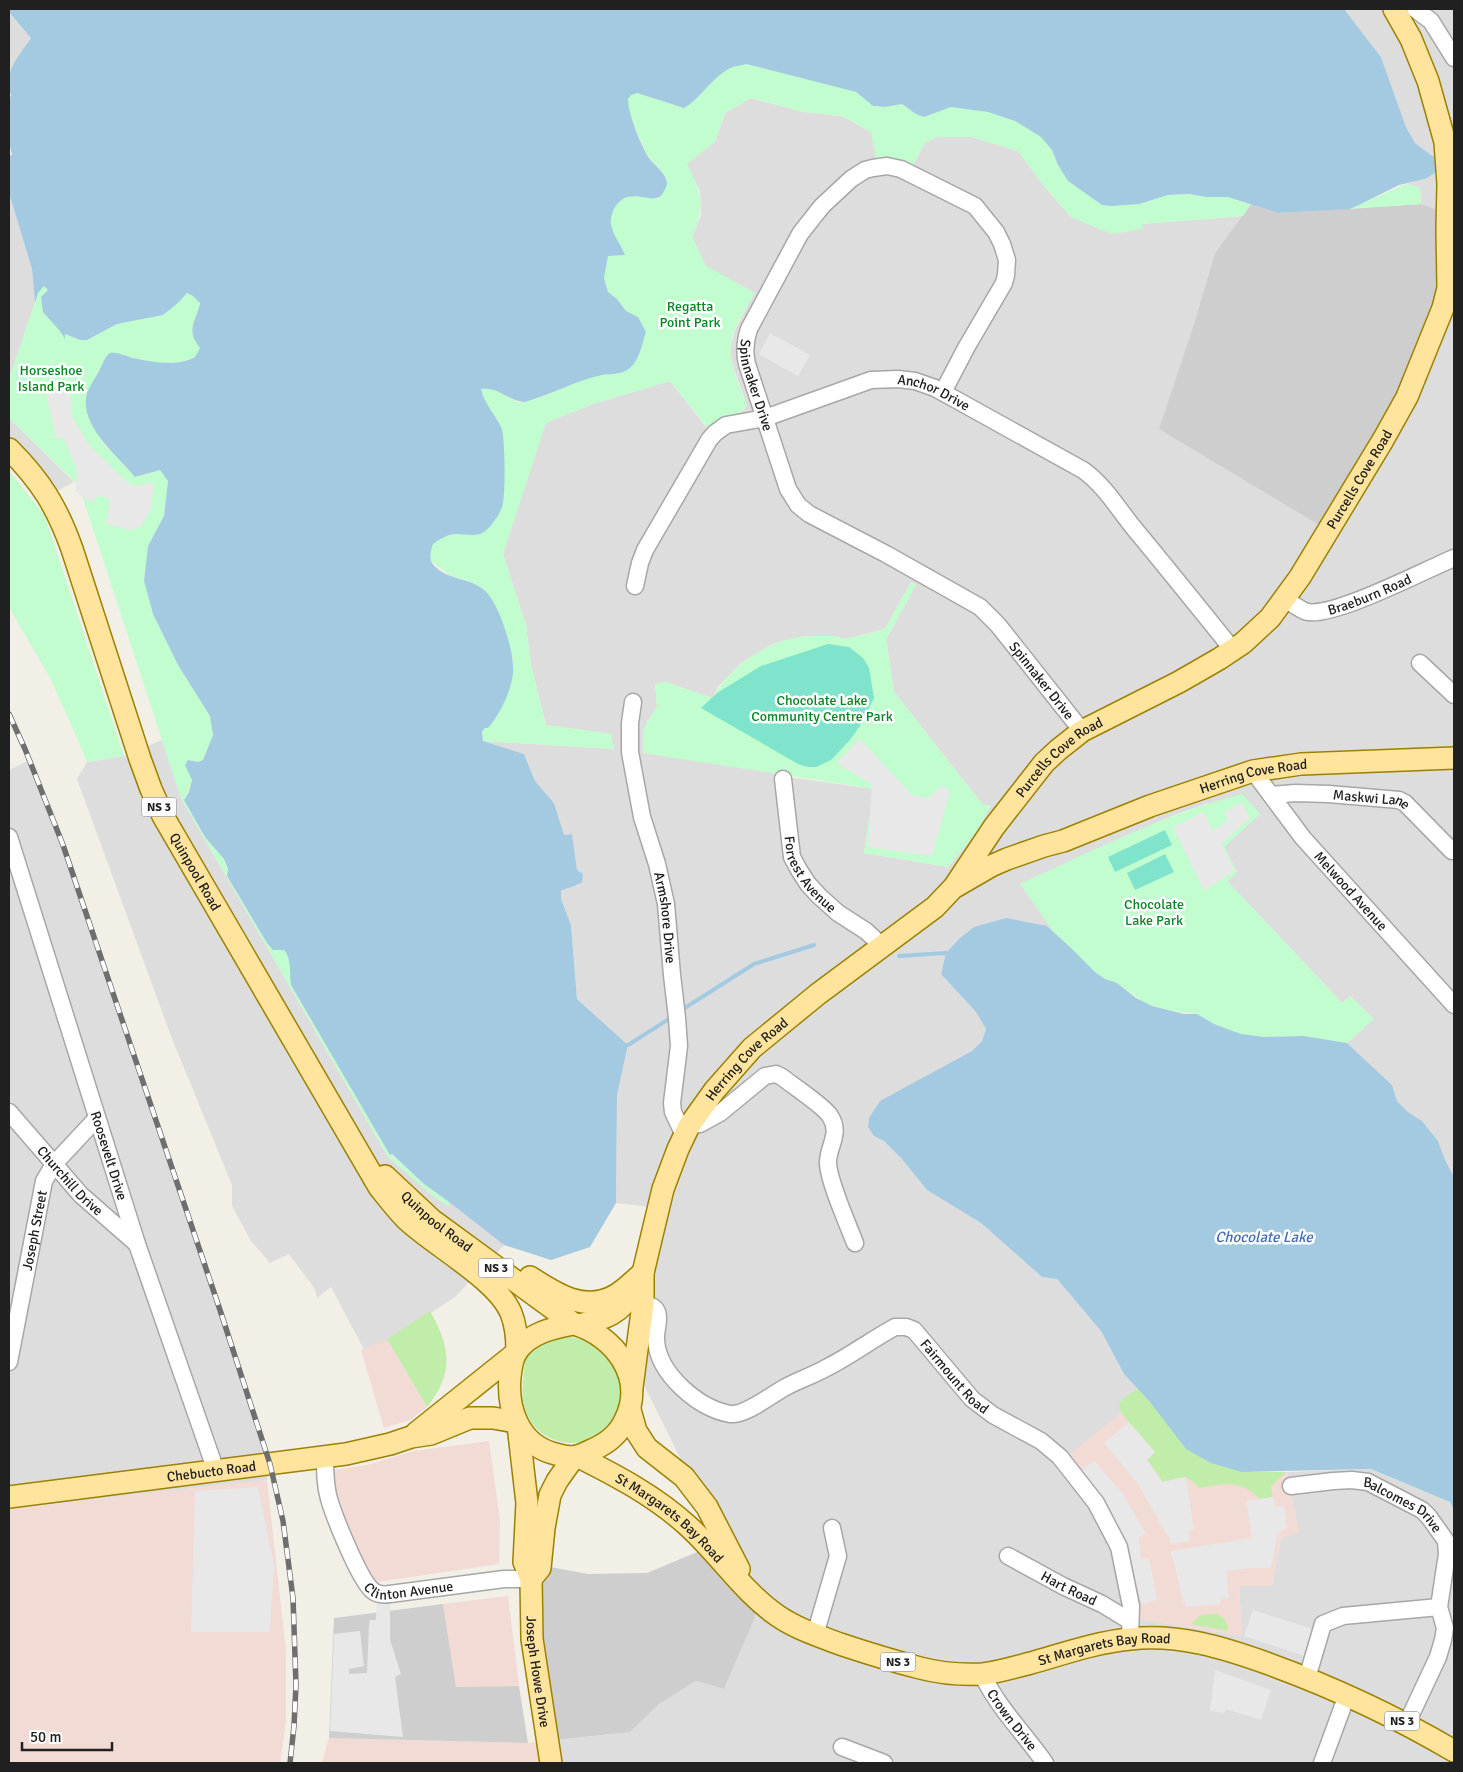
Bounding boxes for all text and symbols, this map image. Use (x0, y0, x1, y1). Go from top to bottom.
park label: Regatta Point Park (659, 298, 721, 331)
street label: Spinnaker Drive (737, 338, 777, 433)
park label: Horseshoe Island Park (18, 362, 84, 395)
street label: Anchor Drive (897, 371, 973, 414)
street label: Purcells Cove Road (1323, 427, 1396, 532)
street label: Braeburn Road (1326, 570, 1414, 618)
street label: Spinnaker Drive (1006, 638, 1078, 723)
park label: Chocolate Lake Community Centre Park (751, 692, 893, 725)
street label: Purcells Cove Road (1012, 713, 1106, 801)
street label: Herring Cove Road (1197, 755, 1307, 797)
street label: Maskwi Lane (1332, 786, 1414, 812)
road number: NS 3 (142, 798, 176, 816)
street label: Quinpool Road (166, 830, 225, 914)
street label: Forrest Avenue (781, 835, 840, 916)
street label: Melwood Avenue (1311, 848, 1391, 934)
street label: Armshore Drive (651, 870, 679, 964)
park label: Chocolate Lake Park (1124, 896, 1184, 929)
street label: Herring Cove Road (701, 1014, 791, 1104)
street label: Roosevelt Drive (87, 1109, 131, 1202)
street label: Churchill Drive (34, 1142, 107, 1219)
street label: Quinpool Road (398, 1187, 476, 1255)
street label: Joseph Street (18, 1189, 51, 1272)
water label: Chocolate Lake (1215, 1228, 1314, 1246)
road number: NS 3 (478, 1258, 514, 1278)
street label: Fairmount Road (917, 1336, 992, 1417)
street label: Chebucto Road (166, 1457, 257, 1485)
street label: St Margarets Bay Road (612, 1469, 727, 1566)
street label: Balcomes Drive (1362, 1473, 1446, 1536)
street label: Hart Road (1038, 1567, 1100, 1609)
street label: Clinton Avenue (360, 1577, 454, 1603)
street label: Joseph Howe Drive (523, 1615, 554, 1729)
street label: St Margarets Bay Road (1036, 1629, 1171, 1669)
road number: NS 3 (880, 1652, 916, 1671)
street label: Crown Drive (984, 1686, 1041, 1754)
road number: NS 3 (1384, 1712, 1420, 1730)
scale bar (22, 1720, 112, 1752)
text: 50 m (30, 1728, 61, 1746)

